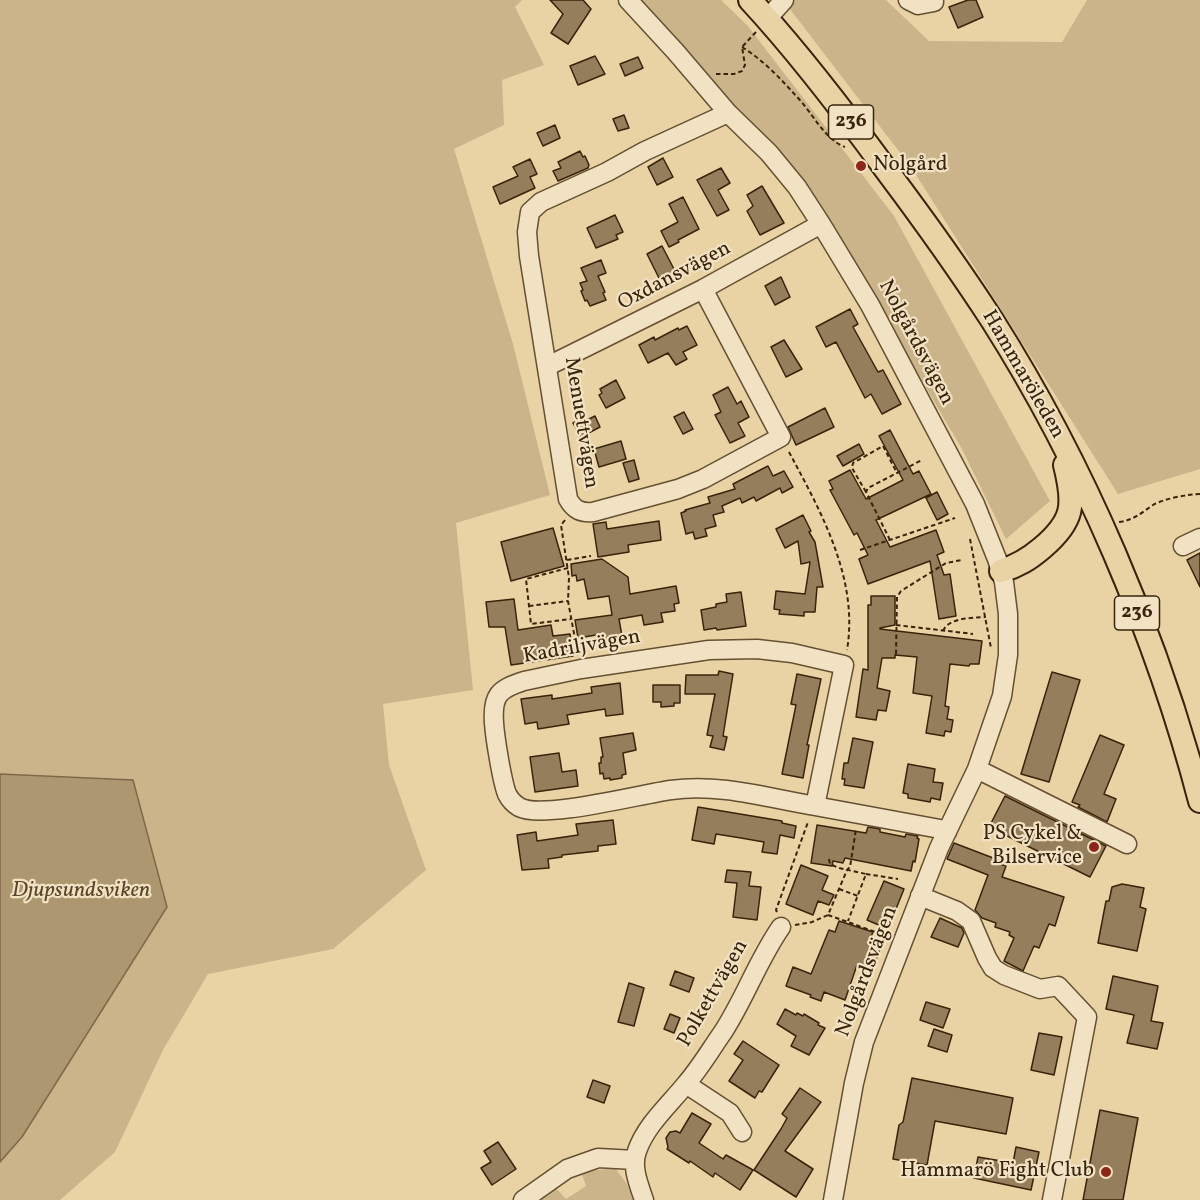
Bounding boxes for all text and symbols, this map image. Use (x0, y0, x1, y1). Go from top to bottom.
road number: 236 (828, 105, 874, 139)
place label: Nolgård (873, 153, 948, 179)
marker: Nolgård (854, 159, 868, 173)
street label: Oxdansvägen (614, 237, 736, 317)
street label: Nolgårdsvägen (871, 276, 959, 410)
street label: Hammaröleden (975, 306, 1069, 444)
street label: Menuettvägen (557, 355, 603, 491)
road number: 236 (1114, 596, 1160, 630)
street label: Kadriljvägen (521, 625, 643, 671)
place label: PS Cykel & Bilservice (983, 822, 1082, 872)
marker: PS Cykel & Bilservice (1087, 840, 1101, 854)
water label: Djupsundsviken (12, 879, 150, 905)
street label: Nolgårdsvägen (832, 903, 904, 1041)
street label: Polkettvägen (673, 936, 755, 1052)
place label: Hammarö Fight Club (900, 1159, 1094, 1185)
marker: Hammarö Fight Club (1099, 1165, 1113, 1179)

